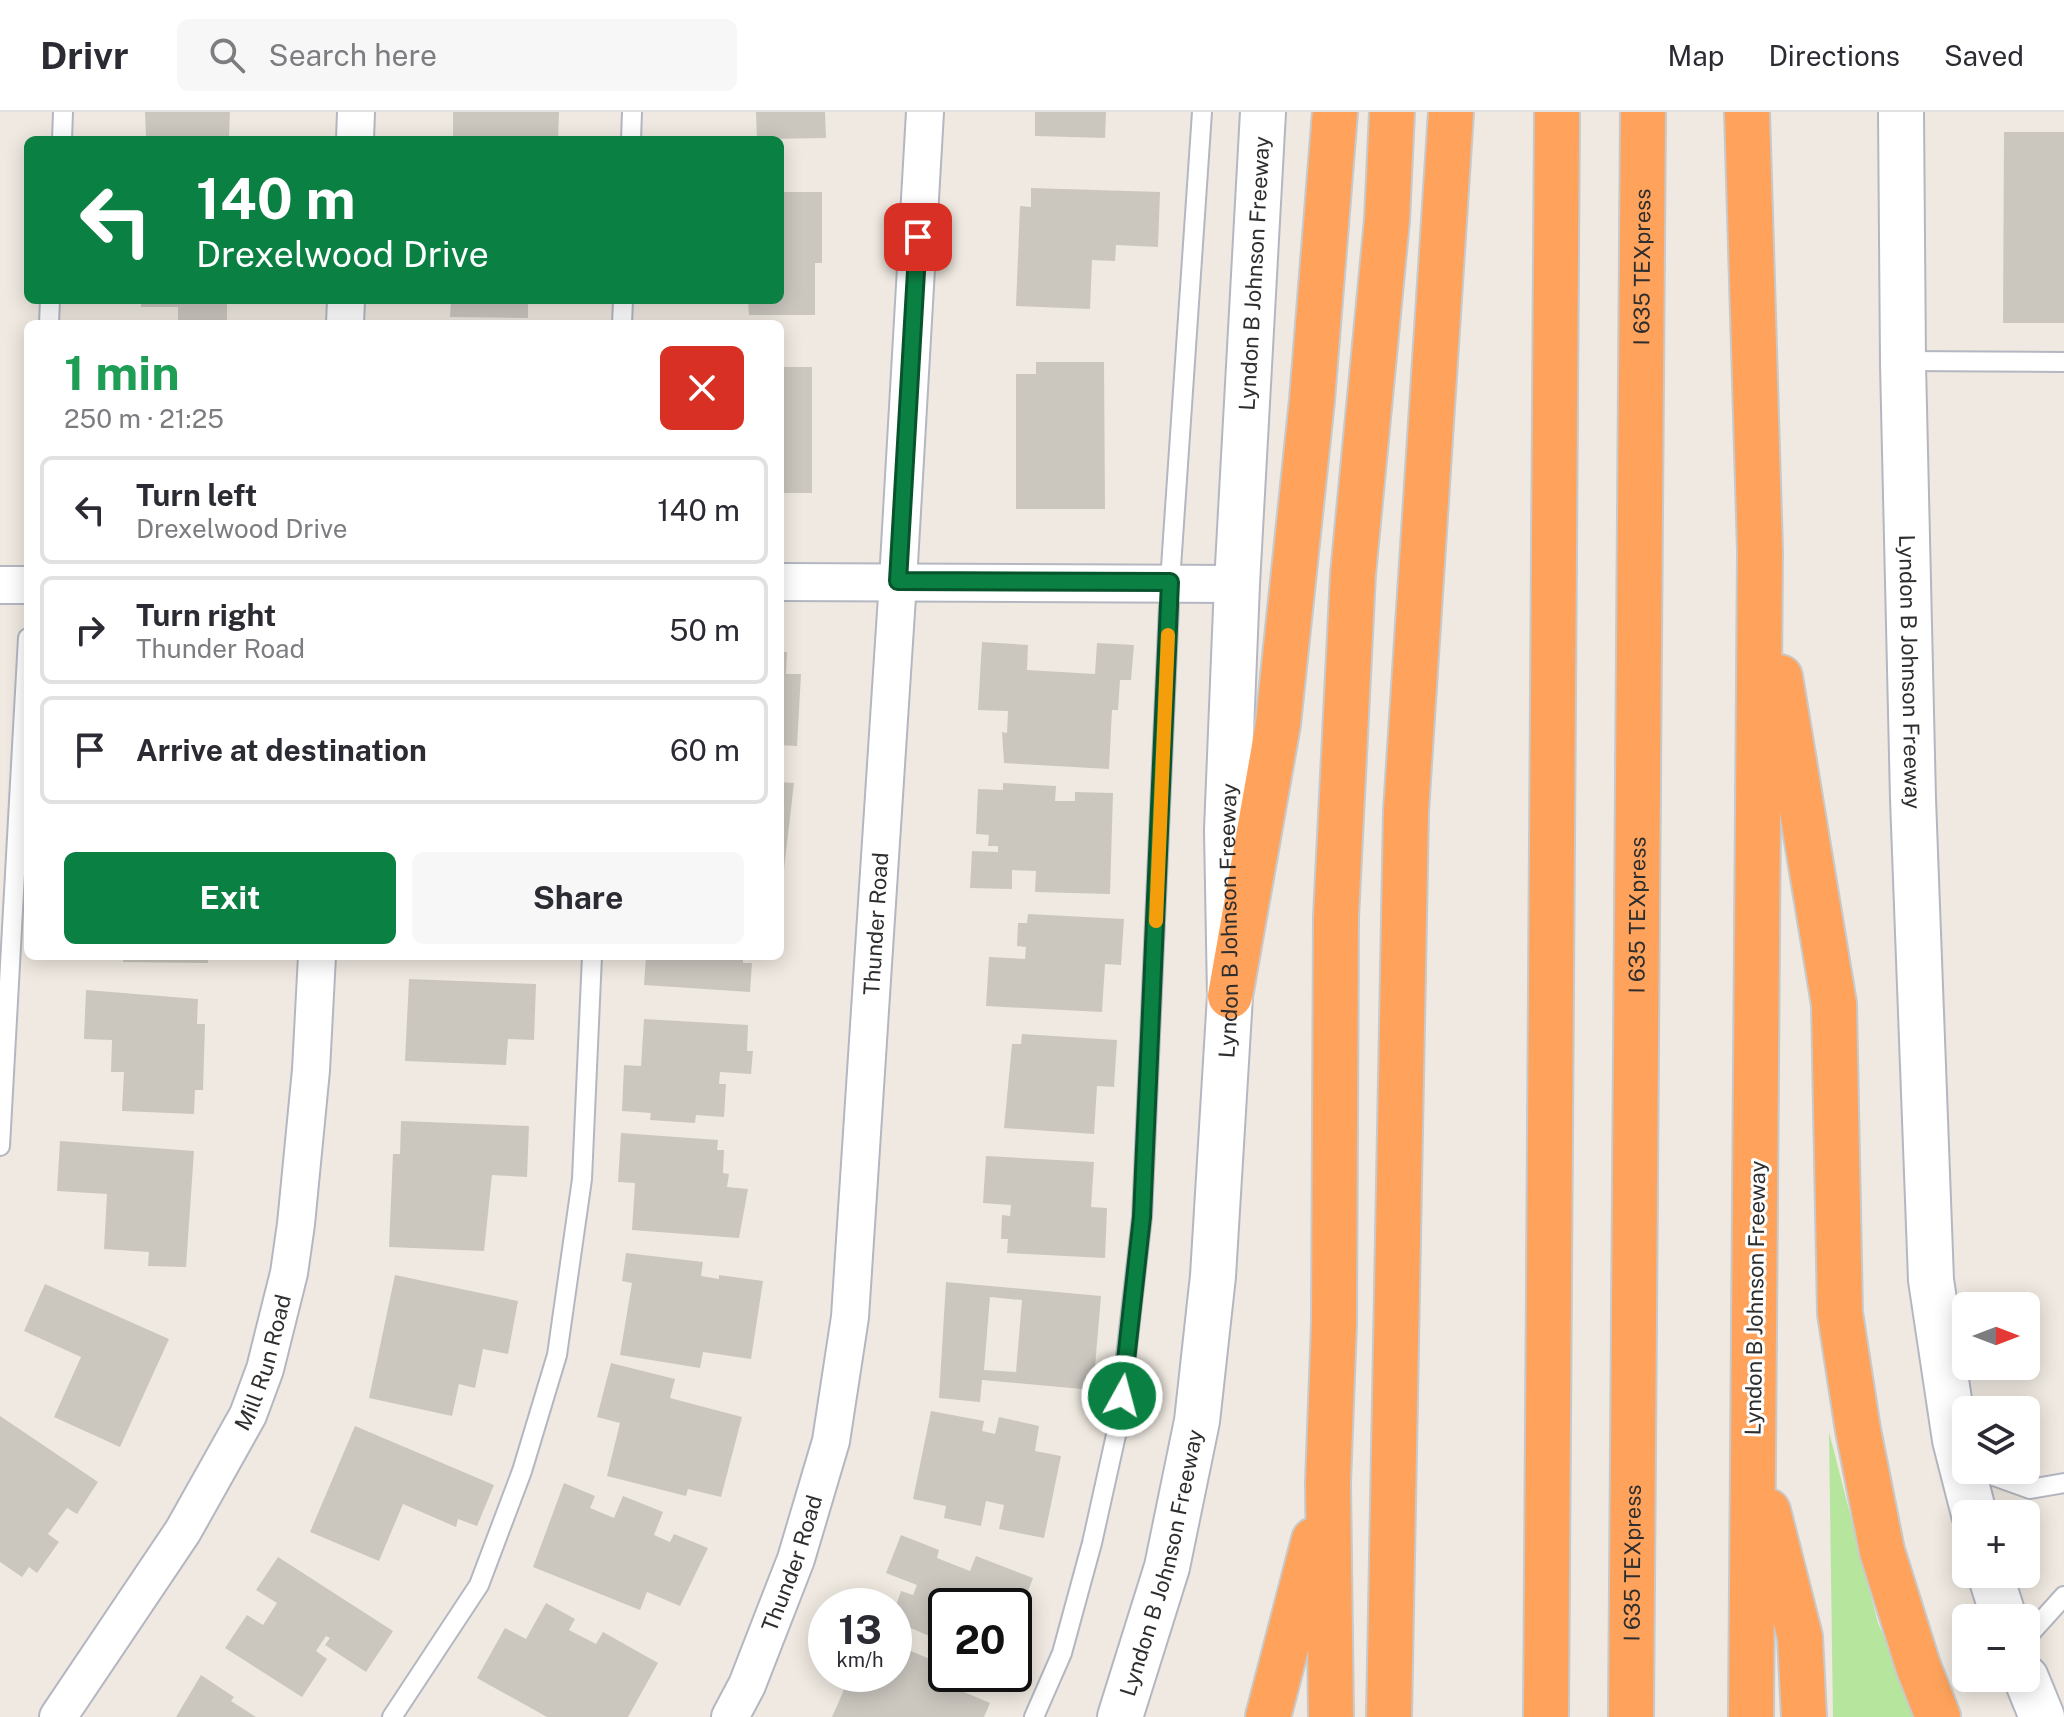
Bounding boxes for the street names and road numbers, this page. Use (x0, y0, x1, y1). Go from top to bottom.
street label: Lyndon B Johnson Freeway (1234, 135, 1275, 411)
street label: I 635 TEXpress (1628, 188, 1655, 346)
street label: Lyndon B Johnson Freeway (1894, 534, 1926, 810)
street label: Lyndon B Johnson Freeway (1213, 783, 1243, 1059)
street label: I 635 TEXpress (1623, 836, 1651, 994)
street label: Thunder Road (858, 852, 893, 996)
street label: Lyndon B Johnson Freeway (1740, 1160, 1770, 1436)
street label: Mill Run Road (229, 1292, 296, 1435)
street label: Lyndon B Johnson Freeway (1114, 1427, 1208, 1699)
street label: I 635 TEXpress (1619, 1484, 1646, 1642)
street label: Thunder Road (756, 1492, 827, 1635)

